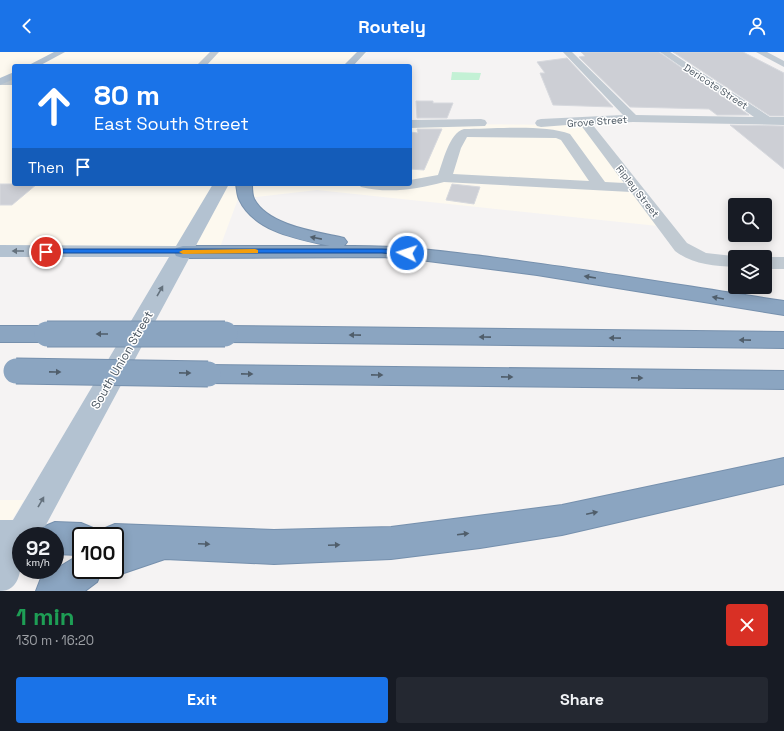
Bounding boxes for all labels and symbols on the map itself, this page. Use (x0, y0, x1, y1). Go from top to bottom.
street label: Dericote Street (681, 61, 751, 112)
street label: Grove Street (566, 113, 628, 130)
street label: Ripley Street (613, 163, 662, 220)
position arrow (386, 232, 428, 274)
one-way arrow (310, 234, 322, 240)
pin (29, 235, 63, 269)
one-way arrow (11, 248, 24, 254)
one-way arrow (583, 274, 596, 280)
one-way arrow (157, 286, 164, 297)
one-way arrow (712, 295, 724, 301)
street label: South Union Street (87, 308, 157, 412)
one-way arrow (95, 331, 108, 337)
one-way arrow (348, 332, 361, 338)
one-way arrow (478, 334, 491, 340)
one-way arrow (608, 335, 621, 341)
one-way arrow (739, 336, 751, 343)
one-way arrow (49, 369, 62, 375)
one-way arrow (179, 370, 192, 376)
one-way arrow (241, 371, 254, 377)
one-way arrow (371, 372, 383, 379)
one-way arrow (501, 374, 514, 380)
one-way arrow (631, 375, 644, 381)
one-way arrow (38, 496, 45, 508)
one-way arrow (585, 510, 598, 516)
speed limit sign: 100 (72, 527, 124, 579)
one-way arrow (457, 531, 469, 538)
one-way arrow (198, 541, 210, 548)
one-way arrow (328, 542, 340, 549)

